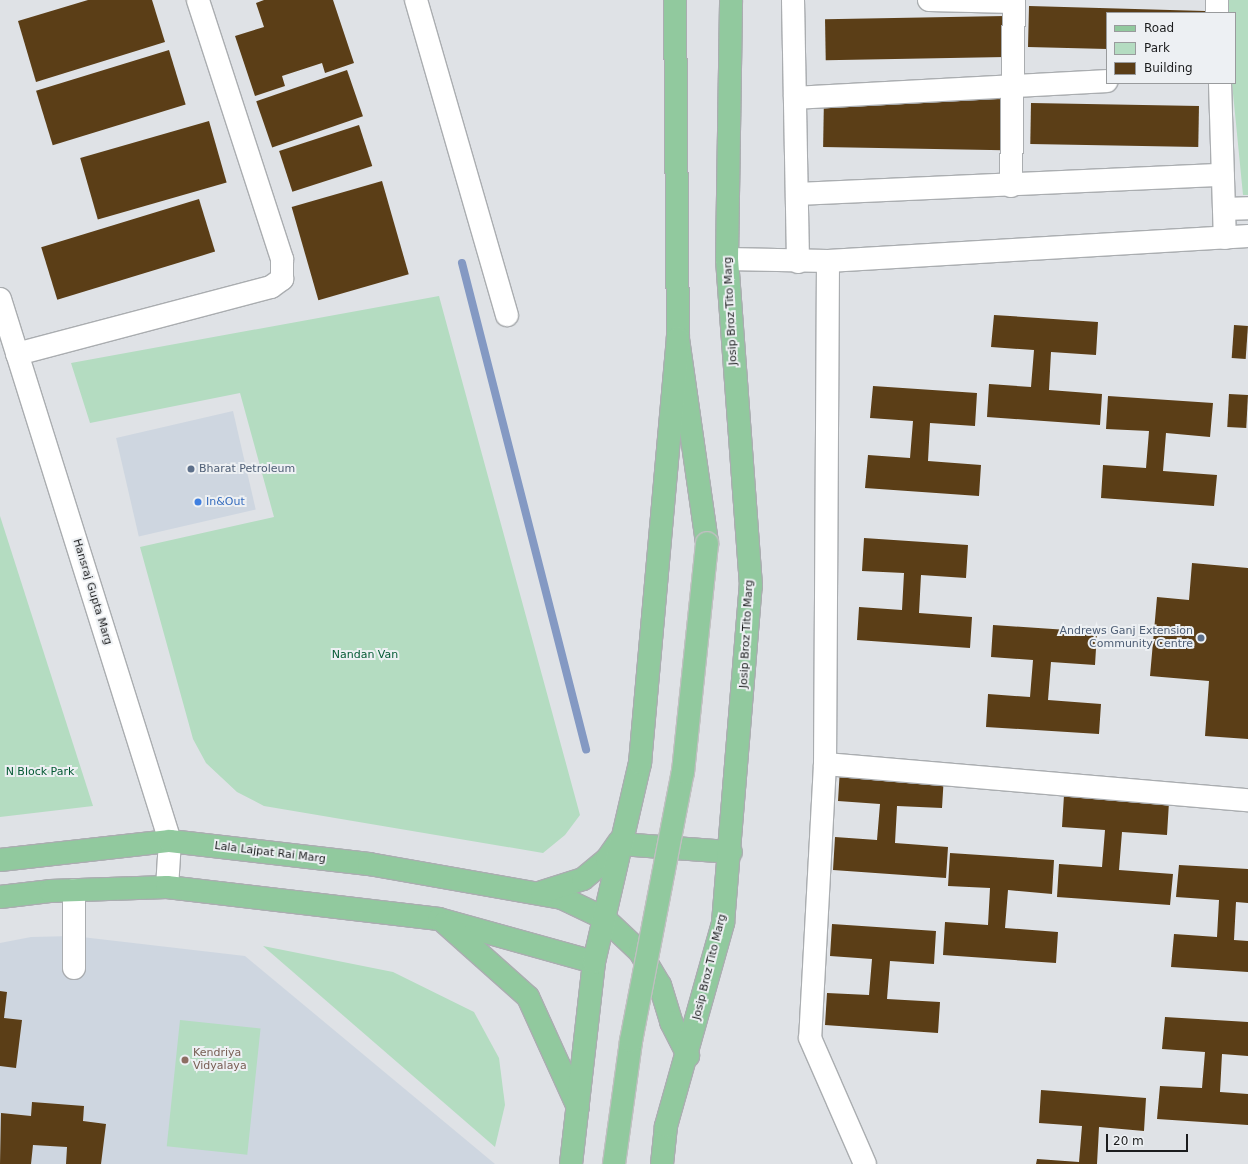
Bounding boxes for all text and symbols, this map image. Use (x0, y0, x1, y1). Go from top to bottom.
legend (1106, 12, 1236, 84)
text: Road (1144, 21, 1174, 35)
text: Park (1144, 41, 1170, 55)
text: Building (1144, 61, 1193, 75)
street label: Josip Broz Tito Marg (722, 256, 740, 366)
place label: Bharat Petroleum (199, 462, 295, 476)
marker: Bharat Petroleum (186, 464, 196, 474)
place label: In&Out (206, 495, 245, 509)
marker: In&Out (193, 497, 203, 507)
street label: Hansraj Gupta Marg (70, 537, 114, 647)
street label: Josip Broz Tito Marg (738, 579, 756, 689)
place label: Andrews Ganj Extension Community Centre (1059, 625, 1193, 651)
marker: Andrews Ganj Extension Community Centre (1196, 633, 1206, 643)
park label: Nandan Van (332, 648, 398, 662)
park label: N Block Park (6, 765, 74, 779)
street label: Lala Lajpat Rai Marg (214, 840, 326, 866)
street label: Josip Broz Tito Marg (690, 913, 730, 1021)
place label: Kendriya Vidyalaya (193, 1047, 247, 1073)
marker: Kendriya Vidyalaya (180, 1055, 190, 1065)
scale bar (1108, 1126, 1190, 1152)
text: 20 m (1113, 1134, 1144, 1148)

